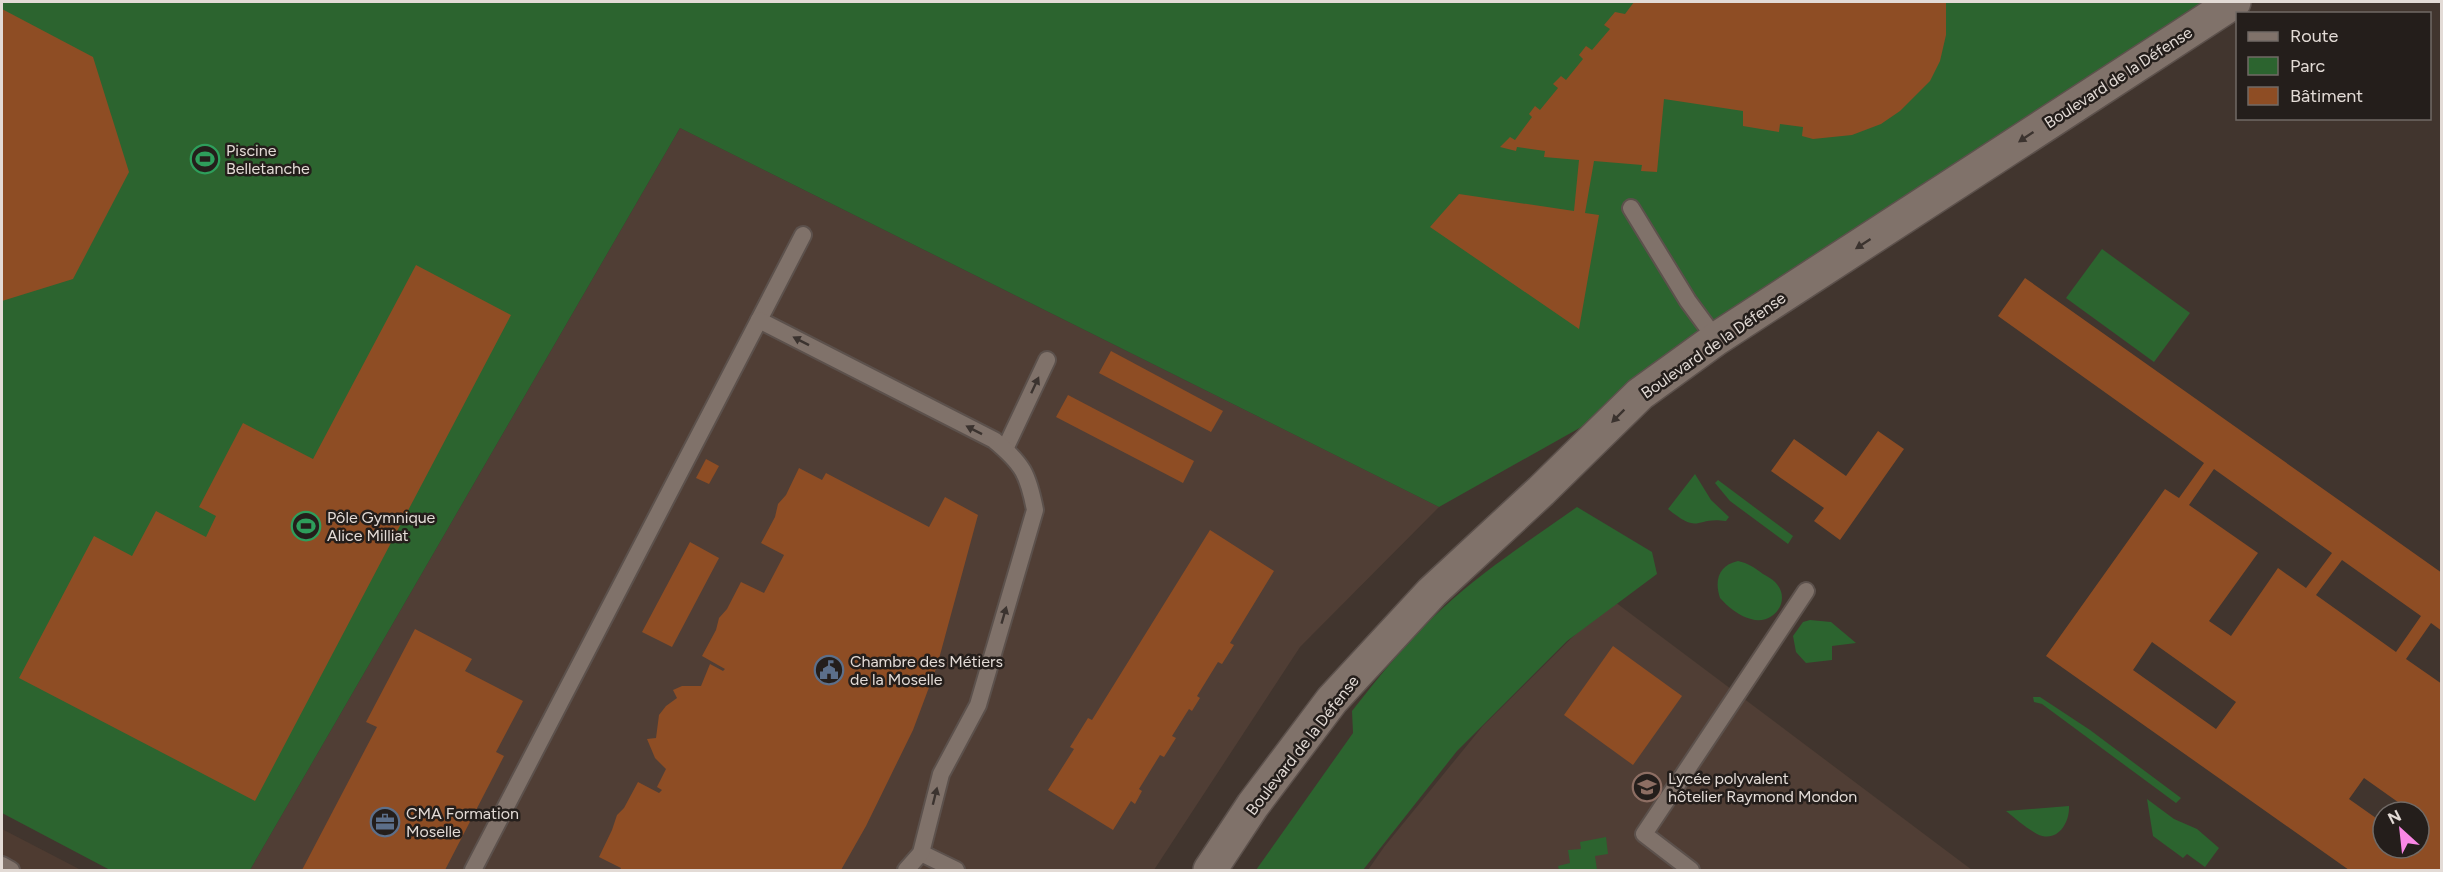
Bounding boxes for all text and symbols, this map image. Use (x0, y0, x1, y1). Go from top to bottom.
legend (2236, 12, 2431, 120)
street label: Boulevard de la Défense (2041, 22, 2196, 132)
text: Route (2290, 25, 2339, 47)
text: Parc (2290, 55, 2326, 77)
text: Bâtiment (2290, 85, 2363, 107)
one-way arrow (2018, 131, 2034, 142)
place label: Piscine Belletanche (226, 141, 310, 178)
sports icon: Piscine Belletanche (189, 143, 221, 175)
one-way arrow (1855, 238, 1871, 249)
street label: Boulevard de la Défense (1637, 288, 1789, 403)
one-way arrow (792, 336, 809, 346)
one-way arrow (1031, 377, 1040, 394)
one-way arrow (1612, 408, 1626, 422)
one-way arrow (966, 425, 983, 435)
place label: Pôle Gymnique Alice Milliat (327, 508, 436, 545)
sports icon: Pôle Gymnique Alice Milliat (290, 510, 322, 542)
one-way arrow (1000, 606, 1009, 624)
place label: Chambre des Métiers de la Moselle (850, 652, 1003, 689)
public building icon: Chambre des Métiers de la Moselle (813, 654, 845, 686)
street label: Boulevard de la Défense (1242, 671, 1363, 819)
place label: Lycée polyvalent hôtelier Raymond Mondon (1668, 769, 1857, 806)
school or university icon: Lycée polyvalent hôtelier Raymond Mondon (1631, 771, 1663, 803)
one-way arrow (931, 787, 941, 805)
north arrow (2371, 800, 2431, 860)
place label: CMA Formation Moselle (406, 804, 519, 841)
office icon: CMA Formation Moselle (369, 806, 401, 838)
text: N (2385, 806, 2404, 828)

